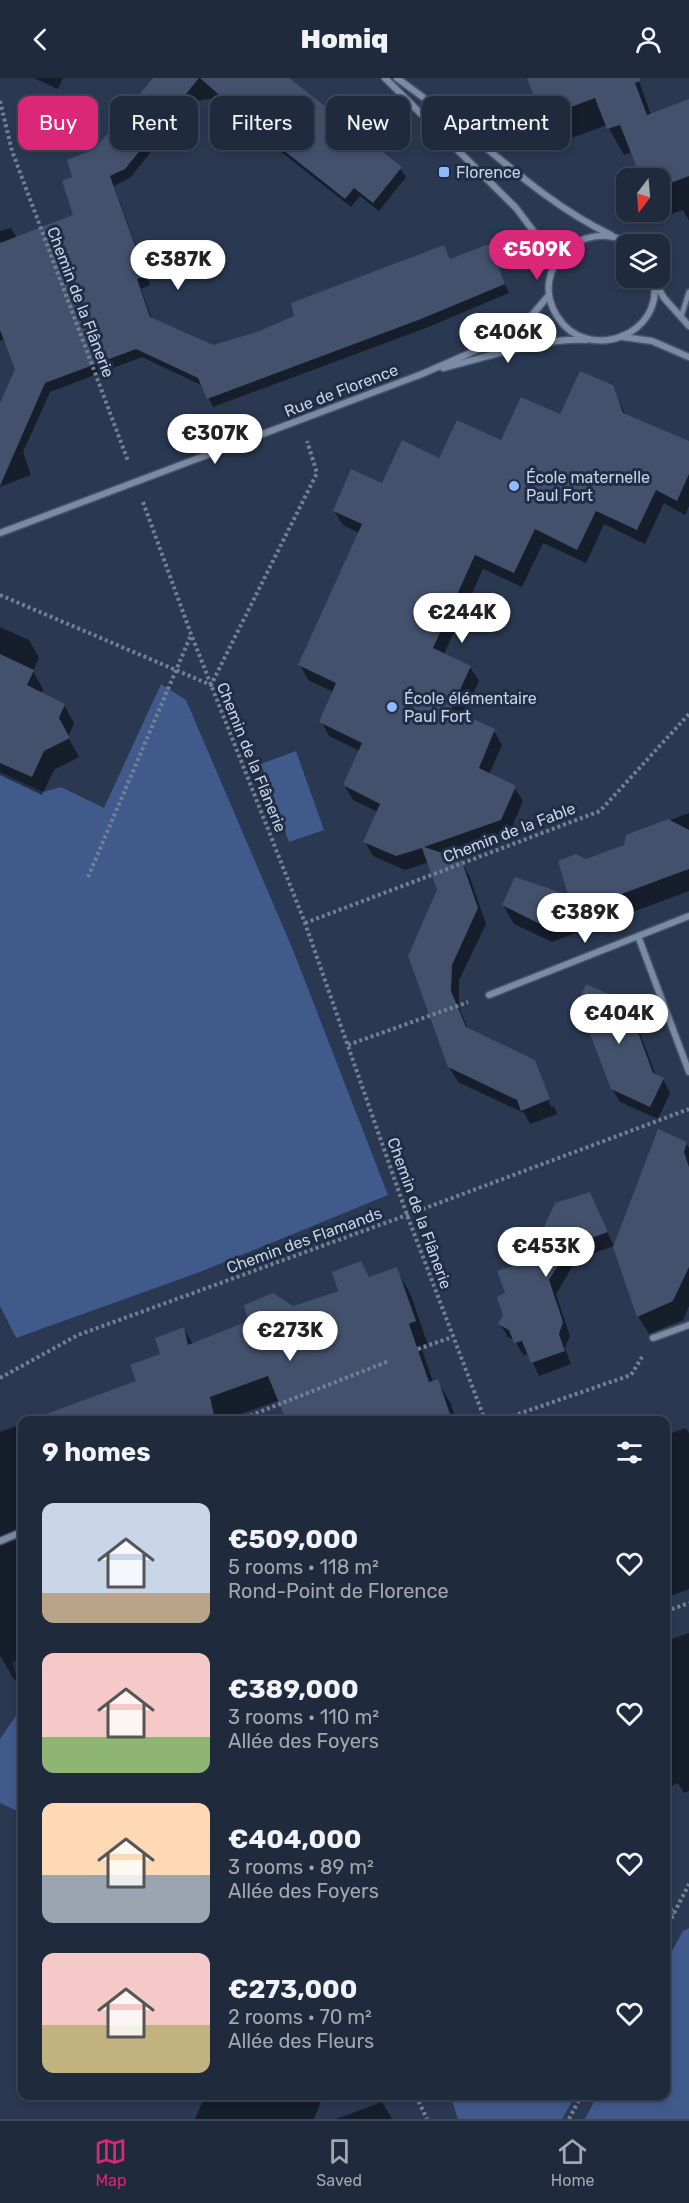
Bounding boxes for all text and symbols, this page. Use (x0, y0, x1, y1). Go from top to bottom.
icon: back (24, 23, 57, 56)
text: Homiq (300, 23, 389, 55)
icon: person (632, 23, 665, 56)
chip: Buy (18, 96, 98, 150)
chip: Rent (110, 96, 198, 150)
chip: Filters (210, 96, 314, 150)
chip: New (326, 96, 410, 150)
chip: Apartment (422, 96, 570, 150)
place label: Florence (456, 163, 521, 182)
marker: Florence (437, 165, 451, 179)
north arrow (616, 168, 670, 222)
map controls (616, 168, 670, 288)
street label: Chemin de la Flânerie (43, 224, 118, 380)
pin: €509K (495, 230, 579, 281)
button: layers (616, 234, 670, 288)
text: €509K (503, 237, 571, 261)
pin: €387K (136, 240, 220, 291)
text: €387K (144, 247, 212, 271)
pin: €406K (466, 313, 550, 364)
text: €406K (473, 320, 543, 344)
street label: Rue de Florence (282, 360, 401, 421)
pin: €307K (173, 414, 257, 465)
text: €307K (181, 421, 249, 445)
place label: École maternelle Paul Fort (526, 468, 650, 505)
marker: École maternelle Paul Fort (507, 479, 521, 493)
pin: €244K (420, 593, 504, 644)
text: €244K (427, 600, 497, 624)
street label: Chemin de la Flânerie (213, 680, 290, 835)
place label: École élémentaire Paul Fort (404, 689, 537, 726)
marker: École élémentaire Paul Fort (385, 700, 399, 714)
street label: Chemin de la Fable (440, 798, 578, 866)
pin: €389K (543, 893, 627, 944)
text: €389K (551, 900, 619, 924)
pin: €404K (577, 994, 661, 1045)
text: €404K (584, 1001, 654, 1025)
street label: Chemin de la Flânerie (383, 1135, 456, 1292)
street label: Chemin des Flamands (224, 1203, 385, 1277)
pin: €453K (504, 1227, 588, 1278)
text: €453K (512, 1234, 580, 1258)
pin: €273K (248, 1311, 332, 1362)
text: €273K (257, 1318, 323, 1342)
icon: filters (613, 1436, 646, 1469)
text: 9 homes (42, 1437, 151, 1468)
text: €509,000 (228, 1524, 358, 1555)
icon: home (90, 1527, 162, 1599)
icon: heart (613, 1547, 646, 1580)
text: 5 rooms · 118 m² (228, 1555, 379, 1579)
text: Rond-Point de Florence (228, 1579, 449, 1603)
text: €389,000 (228, 1674, 359, 1705)
icon: home (90, 1677, 162, 1749)
icon: heart (613, 1697, 646, 1730)
text: 3 rooms · 110 m² (228, 1705, 379, 1729)
text: Allée des Foyers (228, 1729, 379, 1753)
text: €404,000 (228, 1824, 362, 1855)
icon: home (90, 1827, 162, 1899)
icon: heart (613, 1847, 646, 1880)
text: 3 rooms · 89 m² (228, 1855, 374, 1879)
text: Allée des Foyers (228, 1879, 379, 1903)
text: €273,000 (228, 1974, 357, 2005)
icon: home (90, 1977, 162, 2049)
icon: heart (613, 1997, 646, 2030)
text: 2 rooms · 70 m² (228, 2005, 372, 2029)
text: Allée des Fleurs (228, 2029, 374, 2053)
tab: Map (94, 2135, 127, 2190)
tab: Saved (316, 2135, 362, 2190)
tab: Home (551, 2135, 595, 2190)

